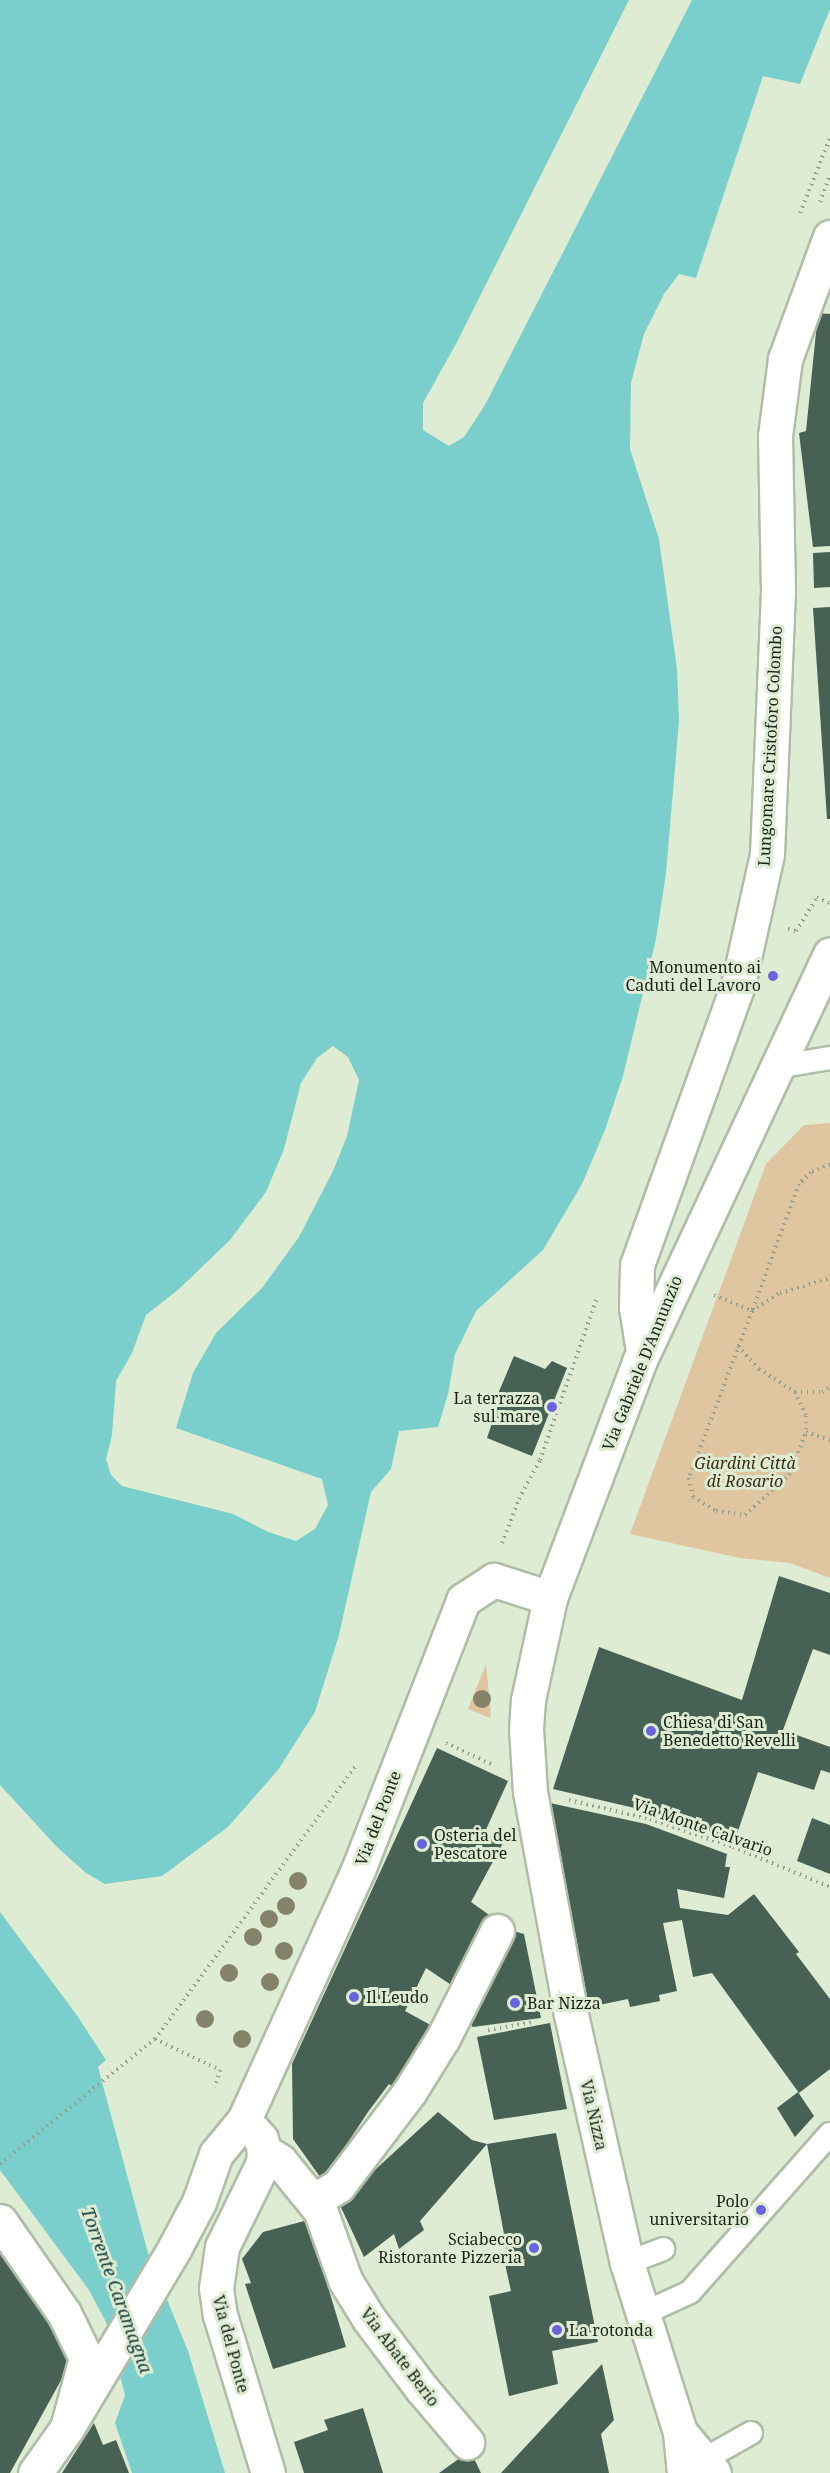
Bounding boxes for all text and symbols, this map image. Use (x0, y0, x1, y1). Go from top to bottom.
street label: Lungomare Cristoforo Colombo (754, 625, 786, 867)
place label: Monumento ai Caduti del Lavoro (626, 957, 761, 995)
marker: Monumento ai Caduti del Lavoro (766, 969, 780, 983)
street label: Via Gabriele D'Annunzio (598, 1273, 686, 1453)
place label: La terrazza sul mare (454, 1388, 540, 1426)
marker: La terrazza sul mare (545, 1400, 559, 1414)
park label: Giardini Città di Rosario (694, 1453, 796, 1491)
place label: Chiesa di San Benedetto Revelli (663, 1712, 796, 1750)
marker: Chiesa di San Benedetto Revelli (644, 1724, 658, 1738)
street label: Via del Ponte (351, 1768, 405, 1868)
street label: Via Monte Calvario (631, 1794, 775, 1860)
place label: Osteria del Pescatore (434, 1825, 516, 1863)
marker: Osteria del Pescatore (415, 1837, 429, 1851)
place label: Il Leudo (366, 1987, 429, 2007)
marker: Il Leudo (347, 1990, 361, 2004)
place label: Bar Nizza (527, 1993, 601, 2013)
marker: Bar Nizza (508, 1996, 522, 2010)
street label: Via Nizza (577, 2078, 611, 2152)
place label: Polo universitario (649, 2191, 749, 2229)
marker: Polo universitario (754, 2203, 768, 2217)
water label: Torrente Caramagna (77, 2204, 157, 2376)
place label: Sciabecco Ristorante Pizzeria (378, 2229, 522, 2267)
marker: Sciabecco Ristorante Pizzeria (527, 2241, 541, 2255)
street label: Via del Ponte (209, 2293, 253, 2395)
street label: Via Abate Berio (357, 2304, 443, 2410)
place label: La rotonda (569, 2320, 653, 2340)
marker: La rotonda (550, 2323, 564, 2337)

